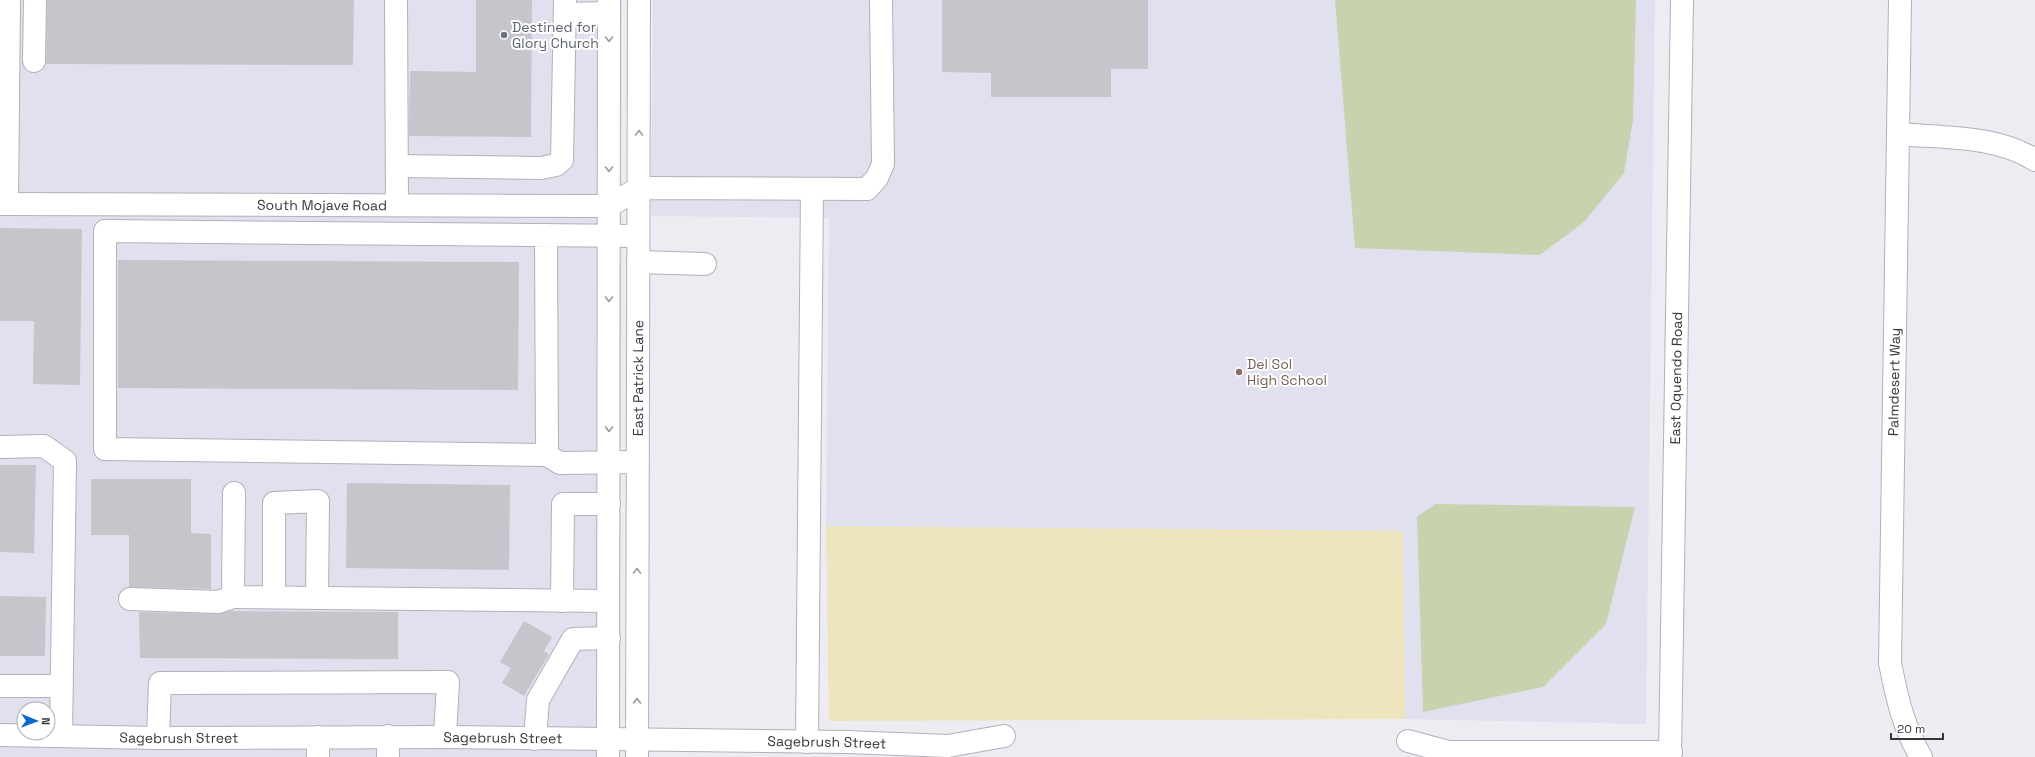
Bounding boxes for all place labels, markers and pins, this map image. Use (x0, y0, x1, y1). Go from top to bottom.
place label: Destined for Glory Church (512, 18, 599, 52)
marker: Destined for Glory Church (499, 30, 509, 40)
place label: Del Sol High School (1247, 355, 1327, 389)
marker: Del Sol High School (1234, 367, 1244, 377)

